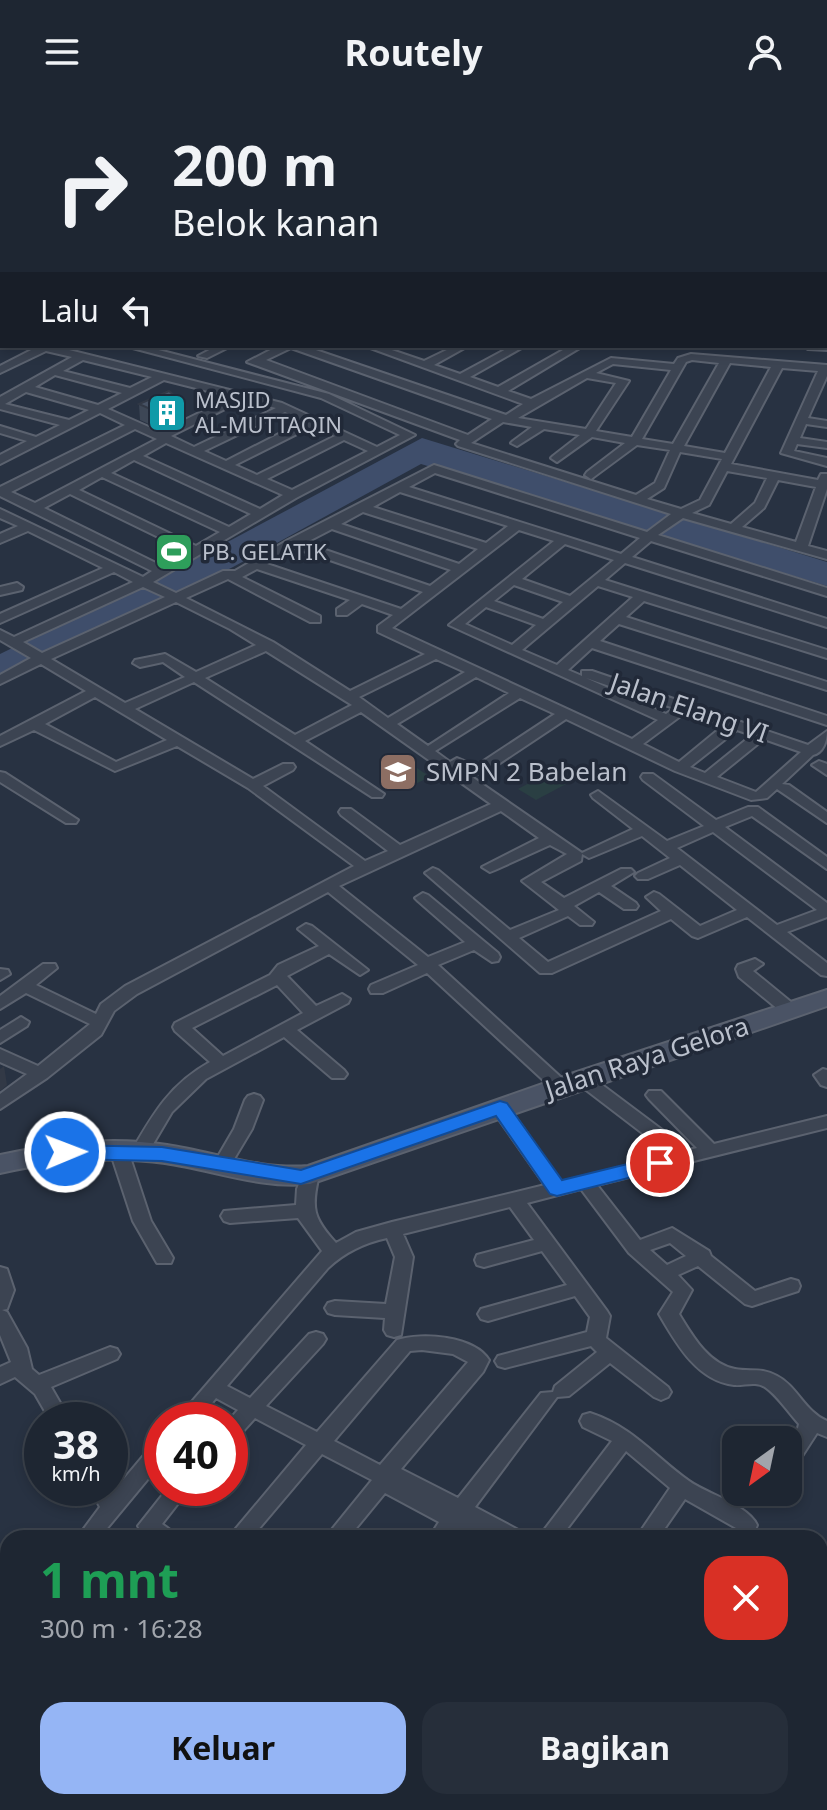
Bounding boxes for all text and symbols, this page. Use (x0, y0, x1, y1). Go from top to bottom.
text: Routely (345, 28, 482, 77)
icon: menu (40, 30, 84, 74)
icon: person (743, 30, 787, 74)
text: 200 m (172, 126, 337, 202)
icon: right (40, 136, 144, 240)
text: Belok kanan (172, 198, 379, 247)
icon: left (115, 288, 159, 332)
text: Lalu (40, 290, 99, 331)
place label: MASJID AL-MUTTAQIN (195, 384, 342, 439)
building icon: MASJID AL-MUTTAQIN (146, 392, 188, 434)
sports icon: PB. GELATIK (153, 531, 195, 573)
place label: PB. GELATIK (202, 536, 327, 566)
street label: Jalan Elang VI (603, 662, 773, 751)
school or university icon: SMPN 2 Babelan (377, 751, 419, 793)
place label: SMPN 2 Babelan (426, 753, 627, 789)
street label: Jalan Raya Gelora (537, 1007, 753, 1108)
position arrow (23, 1110, 107, 1194)
pin (626, 1129, 694, 1197)
icon: arrive (638, 1141, 682, 1185)
speed limit sign: 40 (144, 1402, 248, 1506)
text: 38 (53, 1416, 99, 1471)
north arrow (722, 1426, 802, 1506)
map controls (722, 1426, 802, 1506)
text: km/h (51, 1460, 101, 1487)
text: 1 mnt (40, 1547, 179, 1612)
button: close (704, 1556, 788, 1640)
text: 300 m · 16:28 (40, 1610, 203, 1646)
button: Keluar (40, 1702, 406, 1794)
button: Bagikan (422, 1702, 788, 1794)

